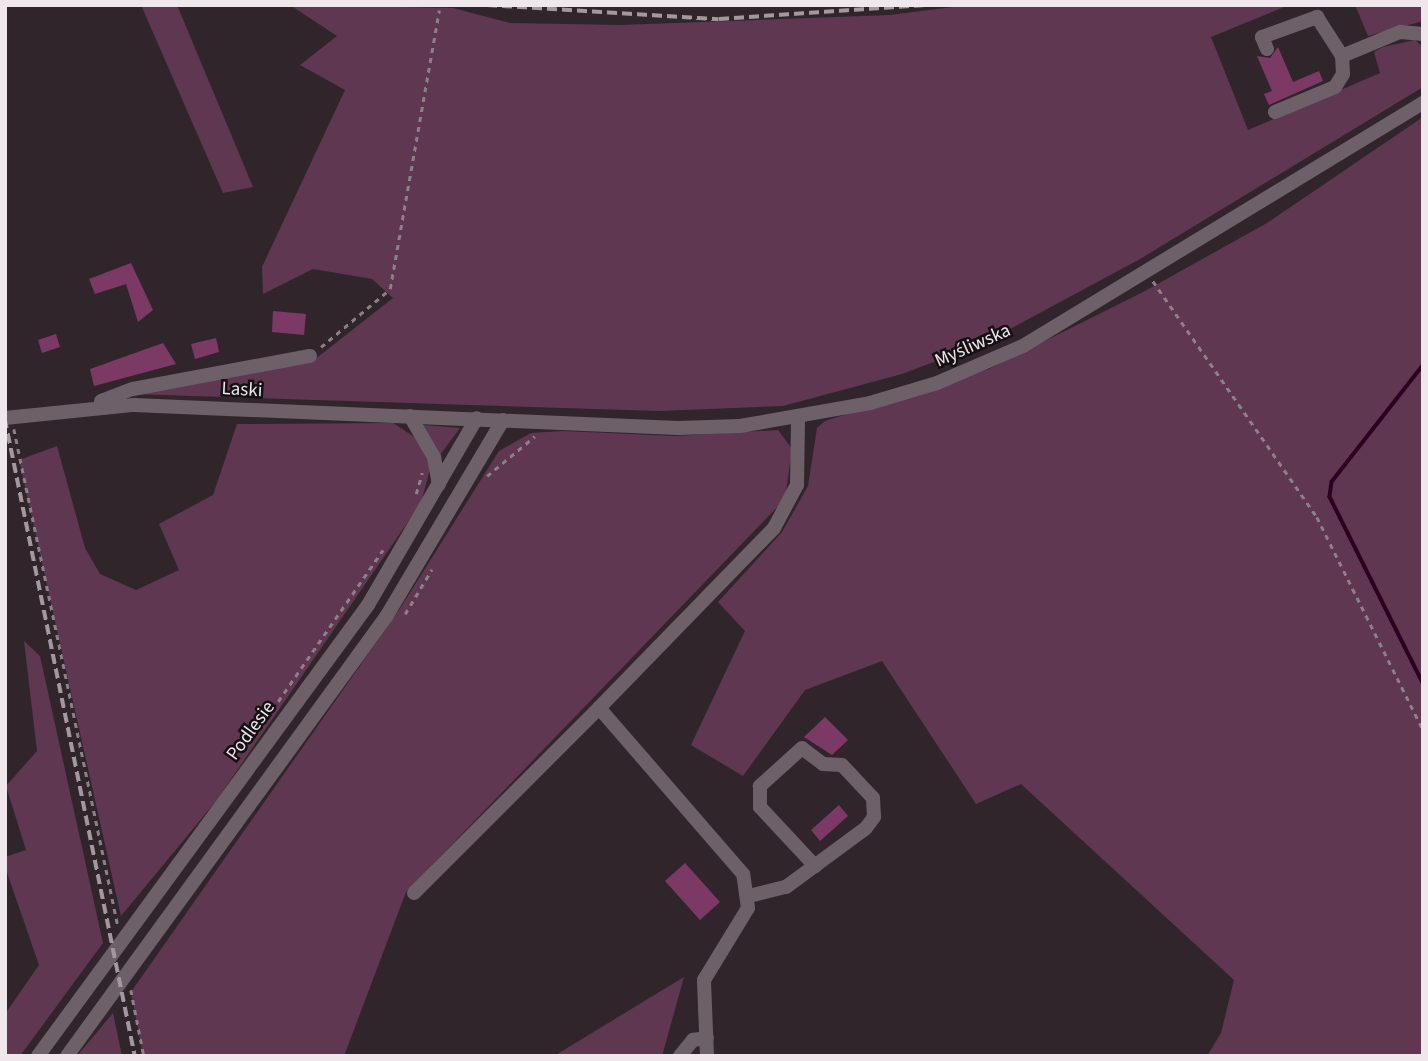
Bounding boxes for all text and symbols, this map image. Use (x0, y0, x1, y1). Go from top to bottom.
street label: Myśliwska (932, 319, 1014, 373)
street label: Laski (221, 378, 263, 402)
street label: Podlesie (222, 697, 280, 765)

